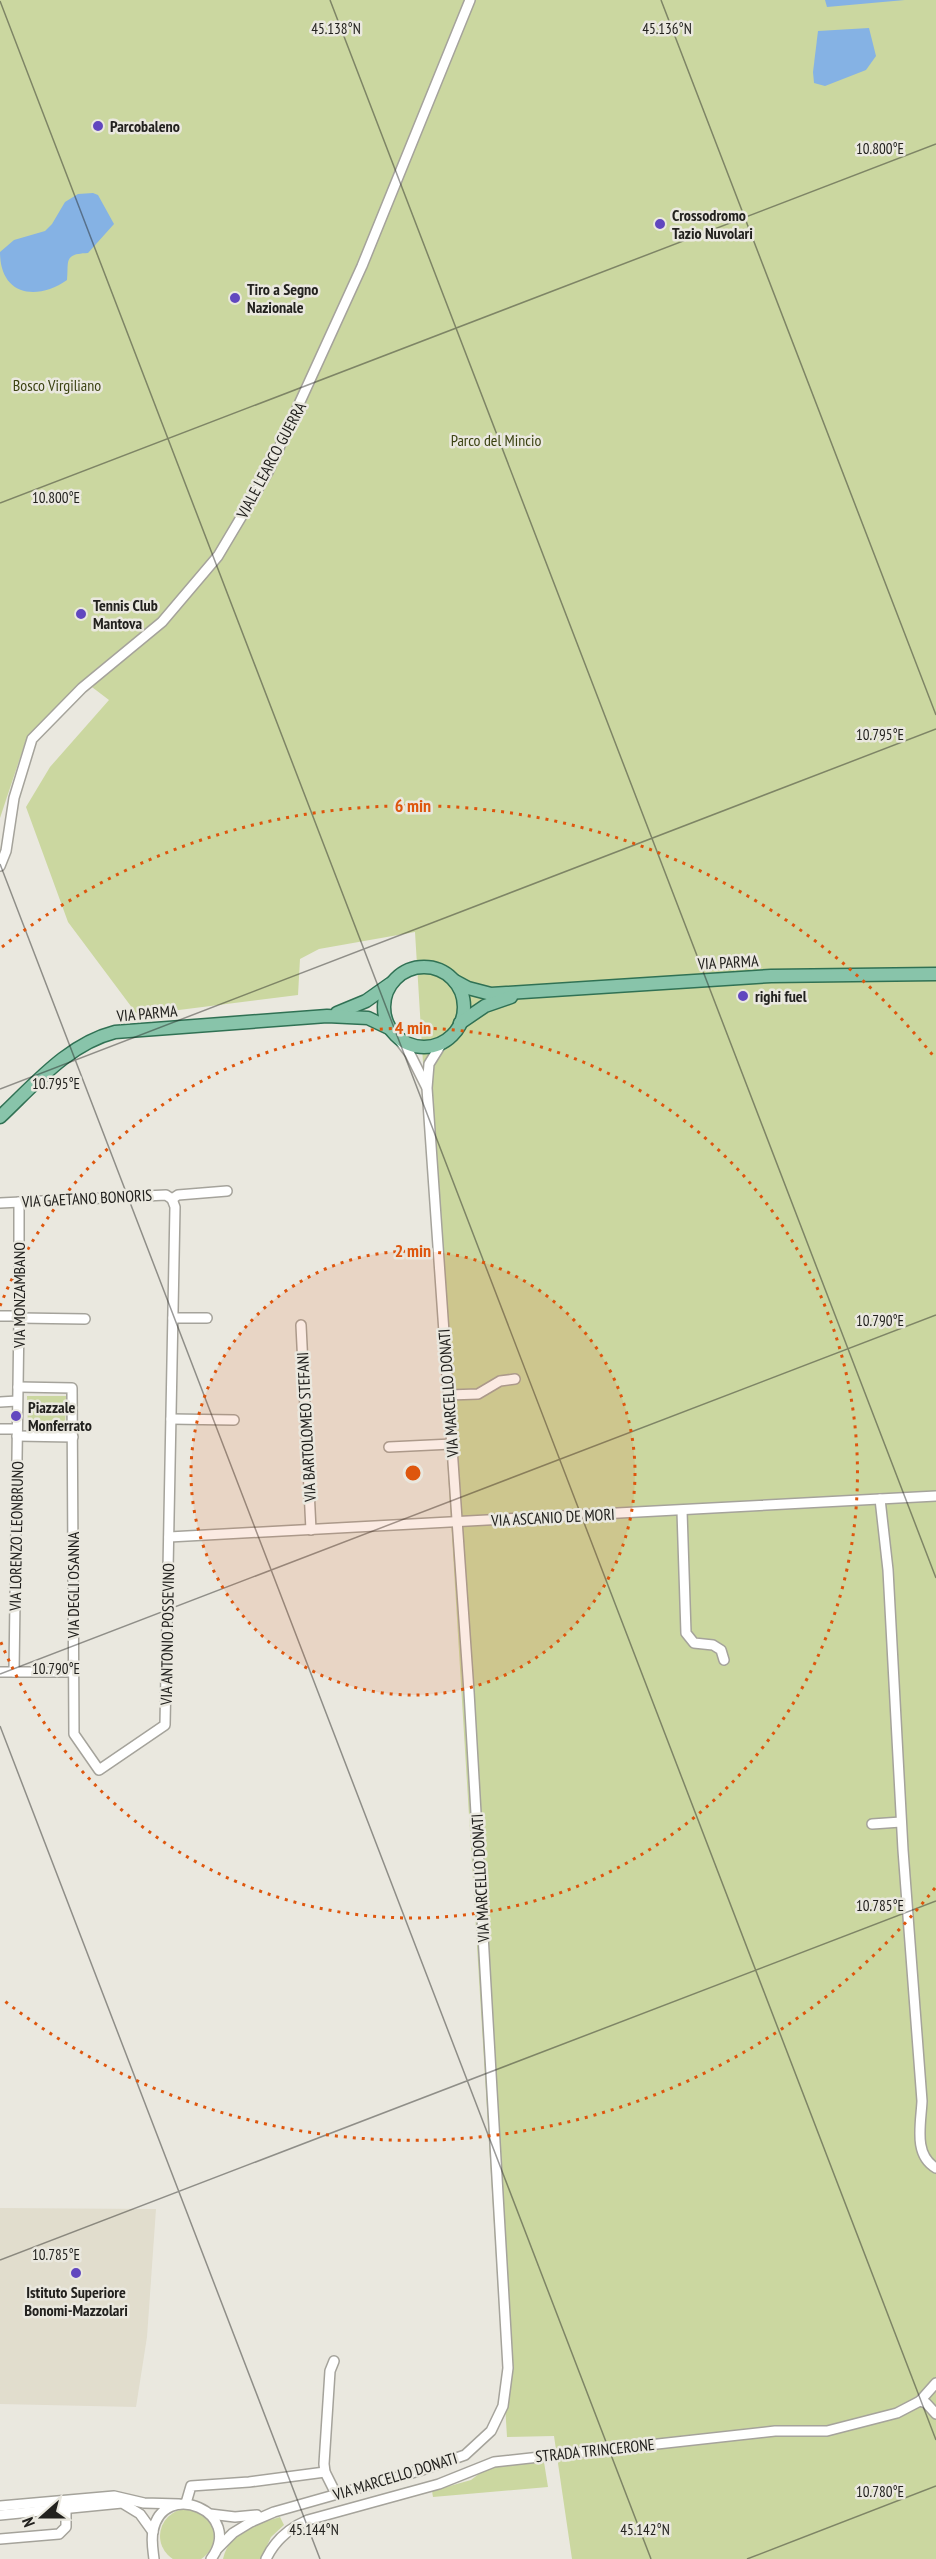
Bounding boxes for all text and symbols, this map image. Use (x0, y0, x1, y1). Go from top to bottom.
text: 45.138°N (311, 19, 361, 38)
text: 45.136°N (642, 19, 692, 38)
place label: Parcobaleno (110, 116, 180, 136)
marker: Parcobaleno (91, 119, 105, 133)
text: 10.800°E (856, 139, 904, 158)
place label: Crossodromo Tazio Nuvolari (672, 205, 753, 243)
marker: Crossodromo Tazio Nuvolari (653, 217, 667, 231)
place label: Tiro a Segno Nazionale (247, 279, 318, 317)
marker: Tiro a Segno Nazionale (228, 291, 242, 305)
park label: Bosco Virgiliano (13, 375, 101, 395)
street label: VIALE LEARCO GUERRA (231, 398, 310, 522)
park label: Parco del Mincio (451, 430, 541, 450)
text: 10.800°E (32, 488, 80, 507)
place label: Tennis Club Mantova (93, 595, 158, 633)
marker: Tennis Club Mantova (74, 607, 88, 621)
text: 10.795°E (856, 725, 904, 744)
text: 6 min (395, 794, 431, 817)
street label: VIA PARMA (696, 950, 759, 974)
place label: righi fuel (755, 986, 807, 1006)
marker: righi fuel (736, 989, 750, 1003)
street label: VIA PARMA (115, 1000, 179, 1026)
text: 4 min (395, 1016, 431, 1039)
text: 10.795°E (32, 1074, 80, 1093)
street label: VIA GAETANO BONORIS (20, 1185, 153, 1211)
text: 2 min (395, 1239, 431, 1262)
street label: VIA MONZAMBANO (9, 1242, 29, 1349)
text: 10.790°E (856, 1311, 904, 1330)
street label: VIA MARCELLO DONATI (434, 1328, 463, 1459)
street label: VIA BARTOLOMEO STEFANI (292, 1352, 320, 1503)
place label: Piazzale Monferrato (28, 1397, 92, 1435)
marker: Piazzale Monferrato (9, 1409, 23, 1423)
street label: VIA LORENZO LEONBRUNO (5, 1461, 27, 1612)
centre of rings (403, 1463, 423, 1483)
street label: VIA ASCANIO DE MORI (490, 1504, 615, 1530)
street label: VIA DEGLI OSANNA (63, 1531, 83, 1639)
street label: VIA ANTONIO POSSEVINO (156, 1563, 178, 1706)
text: 10.790°E (32, 1659, 80, 1678)
street label: VIA MARCELLO DONATI (467, 1813, 493, 1944)
text: 10.785°E (856, 1896, 904, 1915)
text: 10.785°E (32, 2245, 80, 2264)
marker: Istituto Superiore Bonomi-Mazzolari (69, 2266, 83, 2280)
place label: Istituto Superiore Bonomi-Mazzolari (24, 2282, 128, 2320)
street label: STRADA TRINCERONE (534, 2434, 656, 2466)
street label: VIA MARCELLO DONATI (330, 2448, 459, 2505)
text: 10.780°E (856, 2482, 904, 2501)
north arrow (12, 2487, 72, 2547)
text: N (17, 2515, 39, 2530)
text: 45.144°N (289, 2520, 339, 2539)
text: 45.142°N (620, 2520, 670, 2539)

